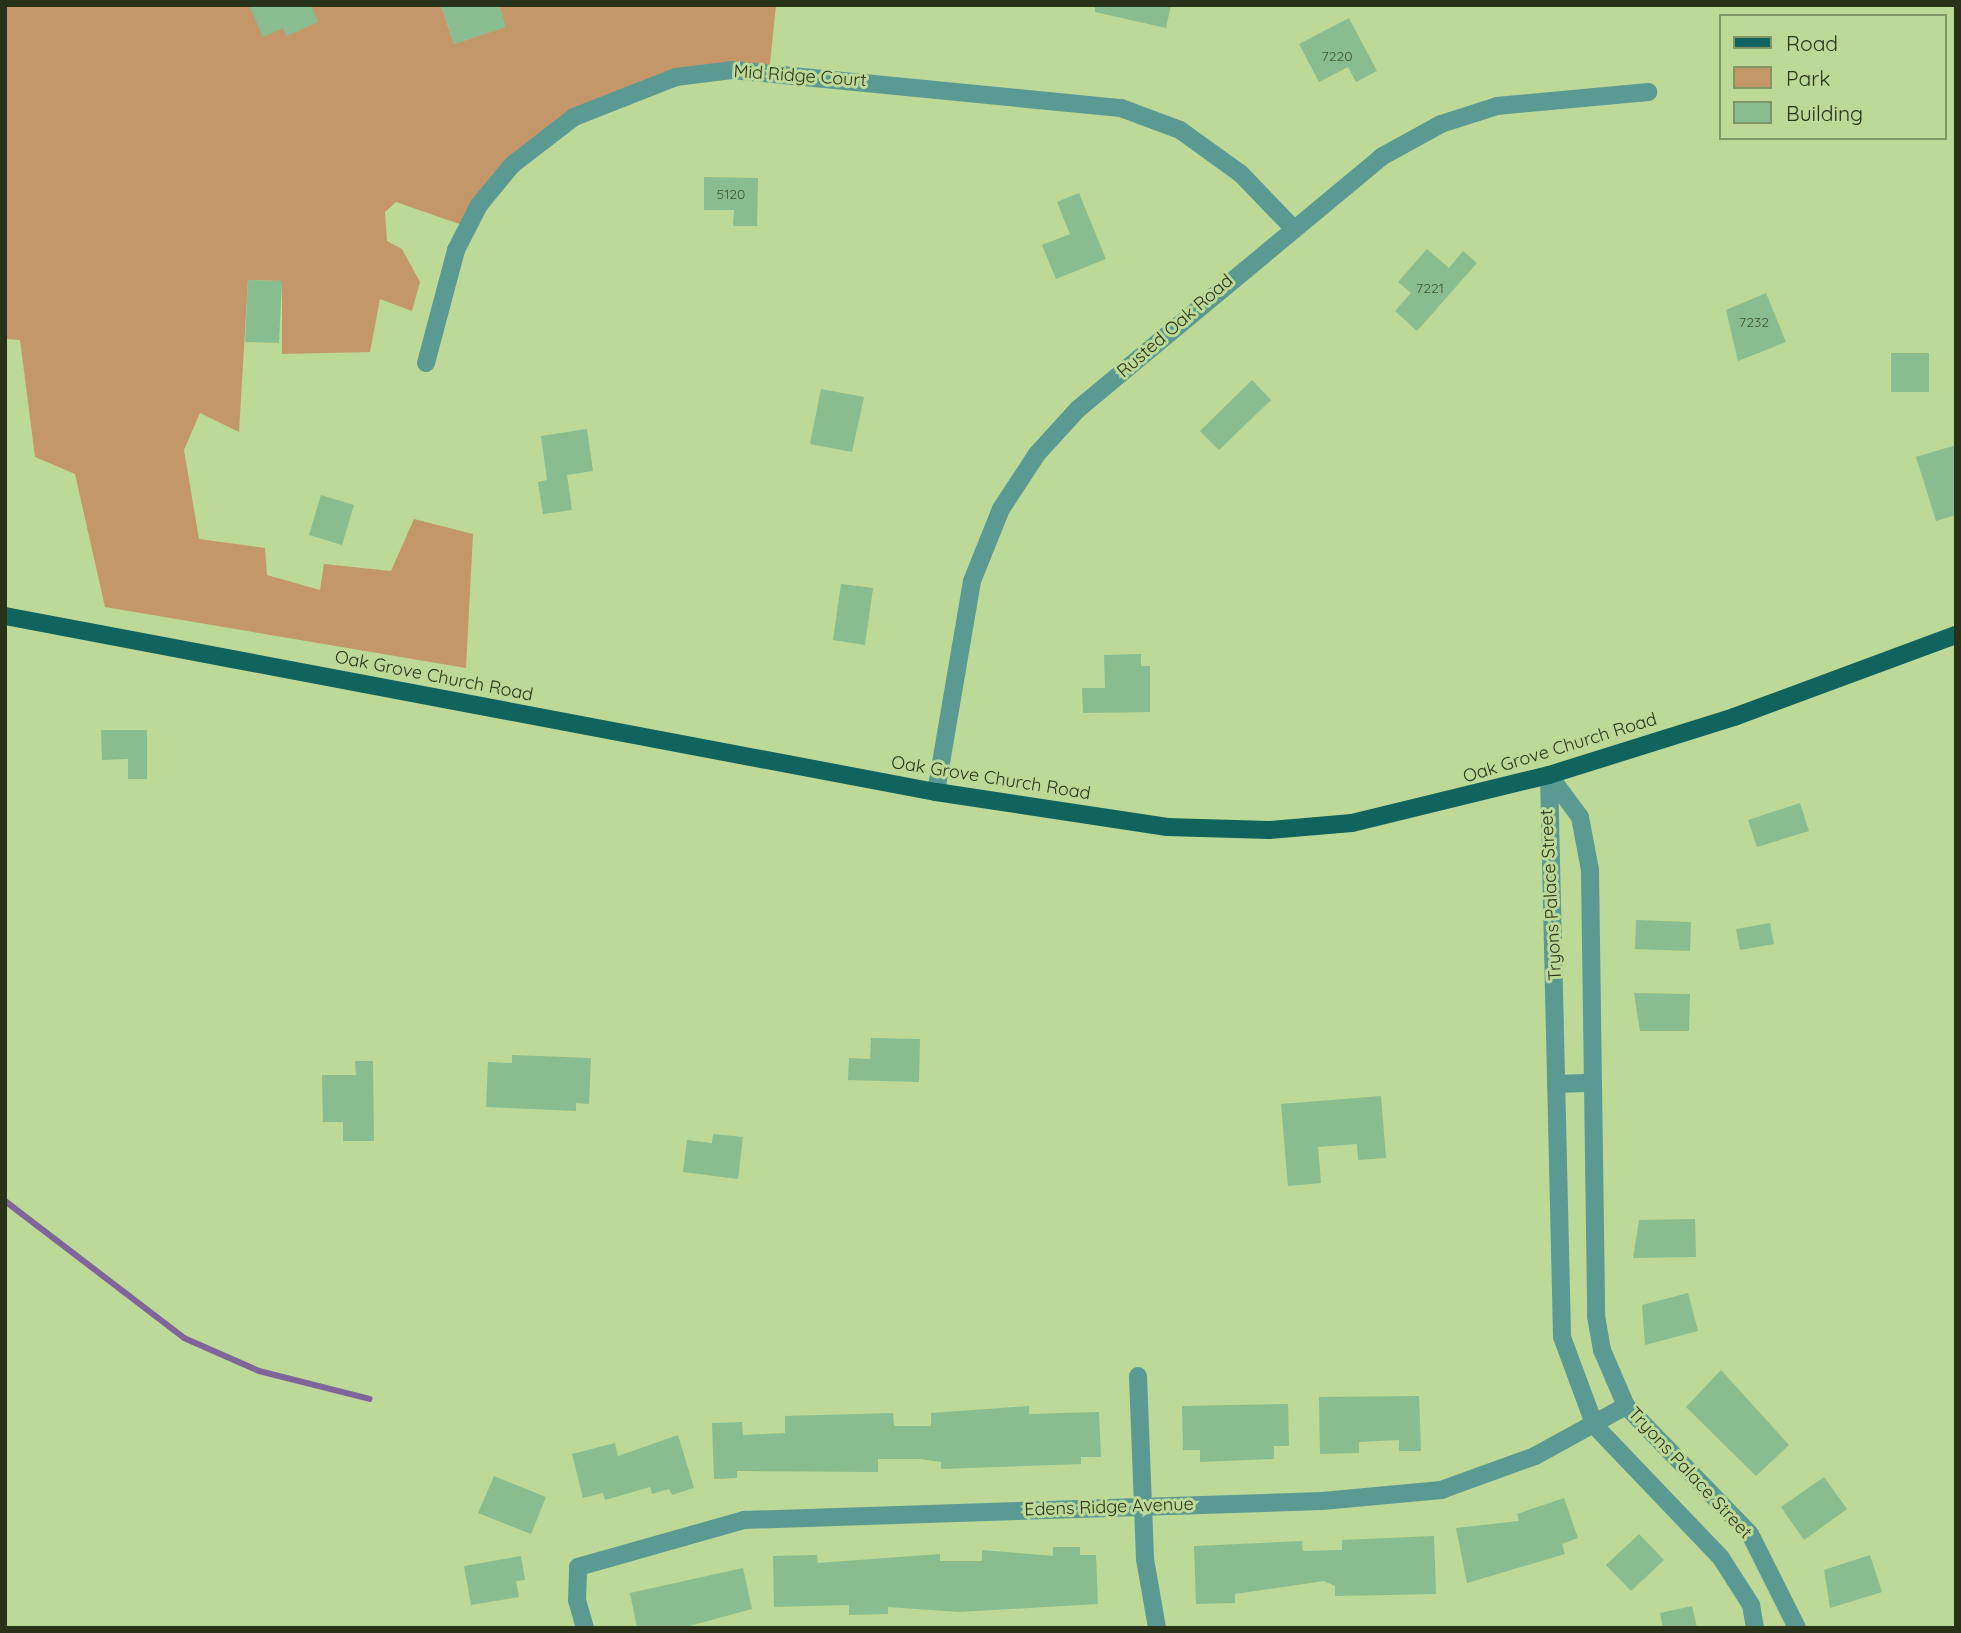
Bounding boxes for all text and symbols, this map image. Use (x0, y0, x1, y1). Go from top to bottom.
legend (1720, 14, 1947, 140)
text: Road (1786, 30, 1838, 56)
house number: 7220 (1321, 48, 1353, 64)
street label: Mid Ridge Court (733, 61, 867, 91)
text: Park (1786, 65, 1830, 91)
text: Building (1786, 100, 1863, 126)
house number: 5120 (717, 186, 745, 202)
street label: Rusted Oak Road (1113, 270, 1237, 382)
house number: 7221 (1416, 280, 1444, 296)
house number: 7232 (1739, 314, 1769, 330)
street label: Oak Grove Church Road (333, 646, 535, 706)
street label: Oak Grove Church Road (1461, 708, 1659, 788)
street label: Oak Grove Church Road (890, 752, 1092, 804)
street label: Tryons Palace Street (1536, 809, 1566, 981)
street label: Tryons Palace Street (1624, 1403, 1756, 1543)
street label: Edens Ridge Avenue (1024, 1493, 1194, 1521)

